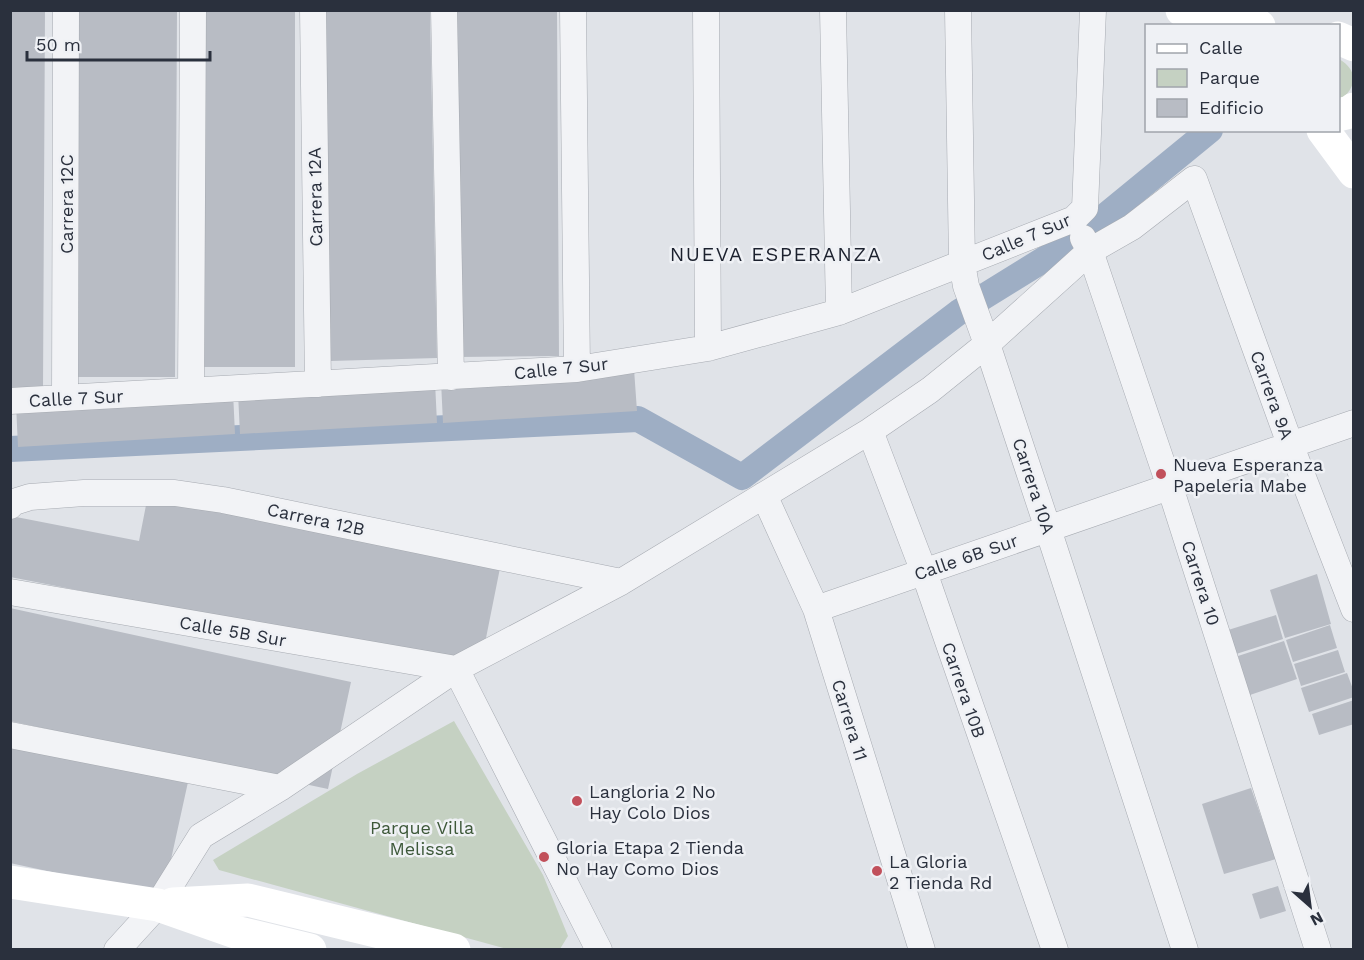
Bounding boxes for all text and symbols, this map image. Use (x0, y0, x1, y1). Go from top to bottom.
scale bar (27, 24, 210, 62)
legend (1145, 24, 1340, 132)
text: 50 m (36, 34, 81, 55)
text: Calle (1199, 37, 1243, 58)
text: Parque (1199, 67, 1260, 88)
text: Edificio (1199, 97, 1264, 118)
street label: Carrera 12A (304, 147, 326, 247)
street label: Carrera 12C (56, 154, 77, 254)
street label: Calle 7 Sur (978, 209, 1074, 265)
district label: NUEVA ESPERANZA (670, 242, 882, 266)
street label: Carrera 9A (1246, 348, 1298, 442)
street label: Calle 7 Sur (513, 353, 609, 383)
street label: Calle 7 Sur (28, 385, 124, 411)
street label: Carrera 10A (1009, 435, 1059, 537)
place label: Nueva Esperanza Papeleria Mabe (1173, 454, 1323, 496)
marker: Nueva Esperanza Papeleria Mabe (1154, 467, 1168, 481)
street label: Carrera 12B (265, 498, 367, 540)
street label: Calle 6B Sur (911, 529, 1021, 585)
street label: Carrera 10 (1177, 538, 1225, 628)
street label: Calle 5B Sur (178, 611, 288, 651)
street label: Carrera 10B (938, 639, 990, 741)
street label: Carrera 11 (828, 677, 872, 763)
place label: Langloria 2 No Hay Colo Dios (589, 781, 716, 823)
marker: Langloria 2 No Hay Colo Dios (570, 794, 584, 808)
park label: Parque Villa Melissa (370, 817, 474, 859)
place label: Gloria Etapa 2 Tienda No Hay Como Dios (556, 837, 744, 879)
marker: Gloria Etapa 2 Tienda No Hay Como Dios (537, 850, 551, 864)
place label: La Gloria 2 Tienda Rd (889, 851, 992, 893)
marker: La Gloria 2 Tienda Rd (870, 864, 884, 878)
north arrow (1280, 876, 1340, 936)
text: N (1307, 908, 1327, 930)

